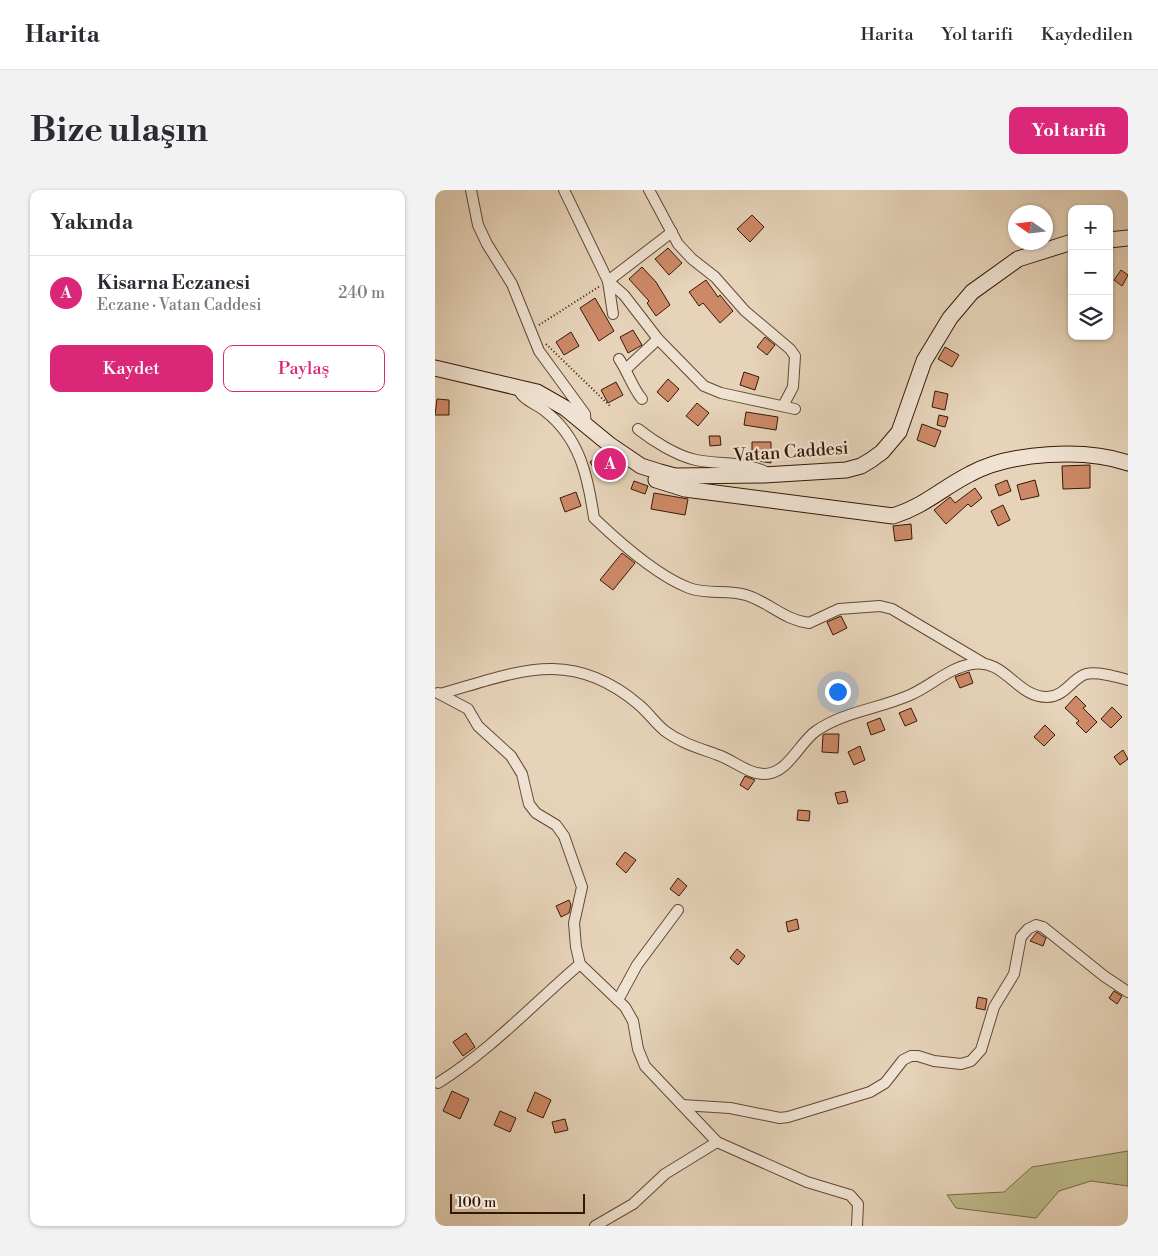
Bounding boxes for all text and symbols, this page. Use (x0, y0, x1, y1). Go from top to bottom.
text: Harita (25, 20, 100, 50)
text: Harita (861, 23, 914, 46)
text: Yol tarifi (942, 23, 1013, 46)
text: Kaydedilen (1041, 23, 1133, 46)
button: Yol tarifi (1009, 107, 1128, 154)
text: Bize ulaşın (30, 109, 208, 152)
north arrow (1008, 205, 1053, 250)
map controls (1068, 205, 1113, 340)
button: + (1068, 205, 1113, 250)
text: Yakında (50, 210, 133, 236)
button: − (1068, 250, 1113, 295)
text: Kisarna Eczanesi (97, 271, 250, 295)
text: A (60, 283, 72, 303)
text: 240 m (338, 283, 385, 303)
text: Eczane · Vatan Caddesi (97, 295, 261, 315)
button: layers (1068, 295, 1113, 340)
button: Kaydet (50, 345, 213, 392)
button: Paylaş (223, 345, 385, 392)
street label: Vatan Caddesi (732, 436, 849, 468)
pin: A (594, 445, 626, 483)
your location (825, 679, 851, 705)
scale bar (450, 1191, 585, 1214)
text: 100 m (457, 1194, 496, 1212)

